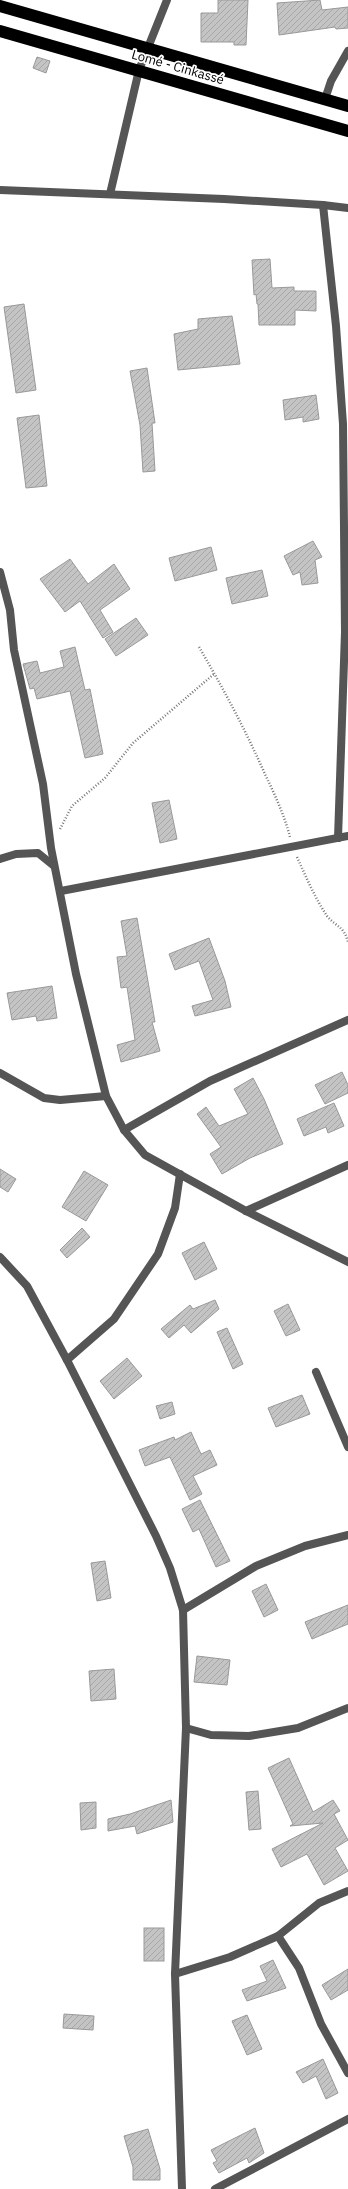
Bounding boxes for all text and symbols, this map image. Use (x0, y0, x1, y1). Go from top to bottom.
street label: Lomé - Cinkassé (130, 46, 226, 88)

